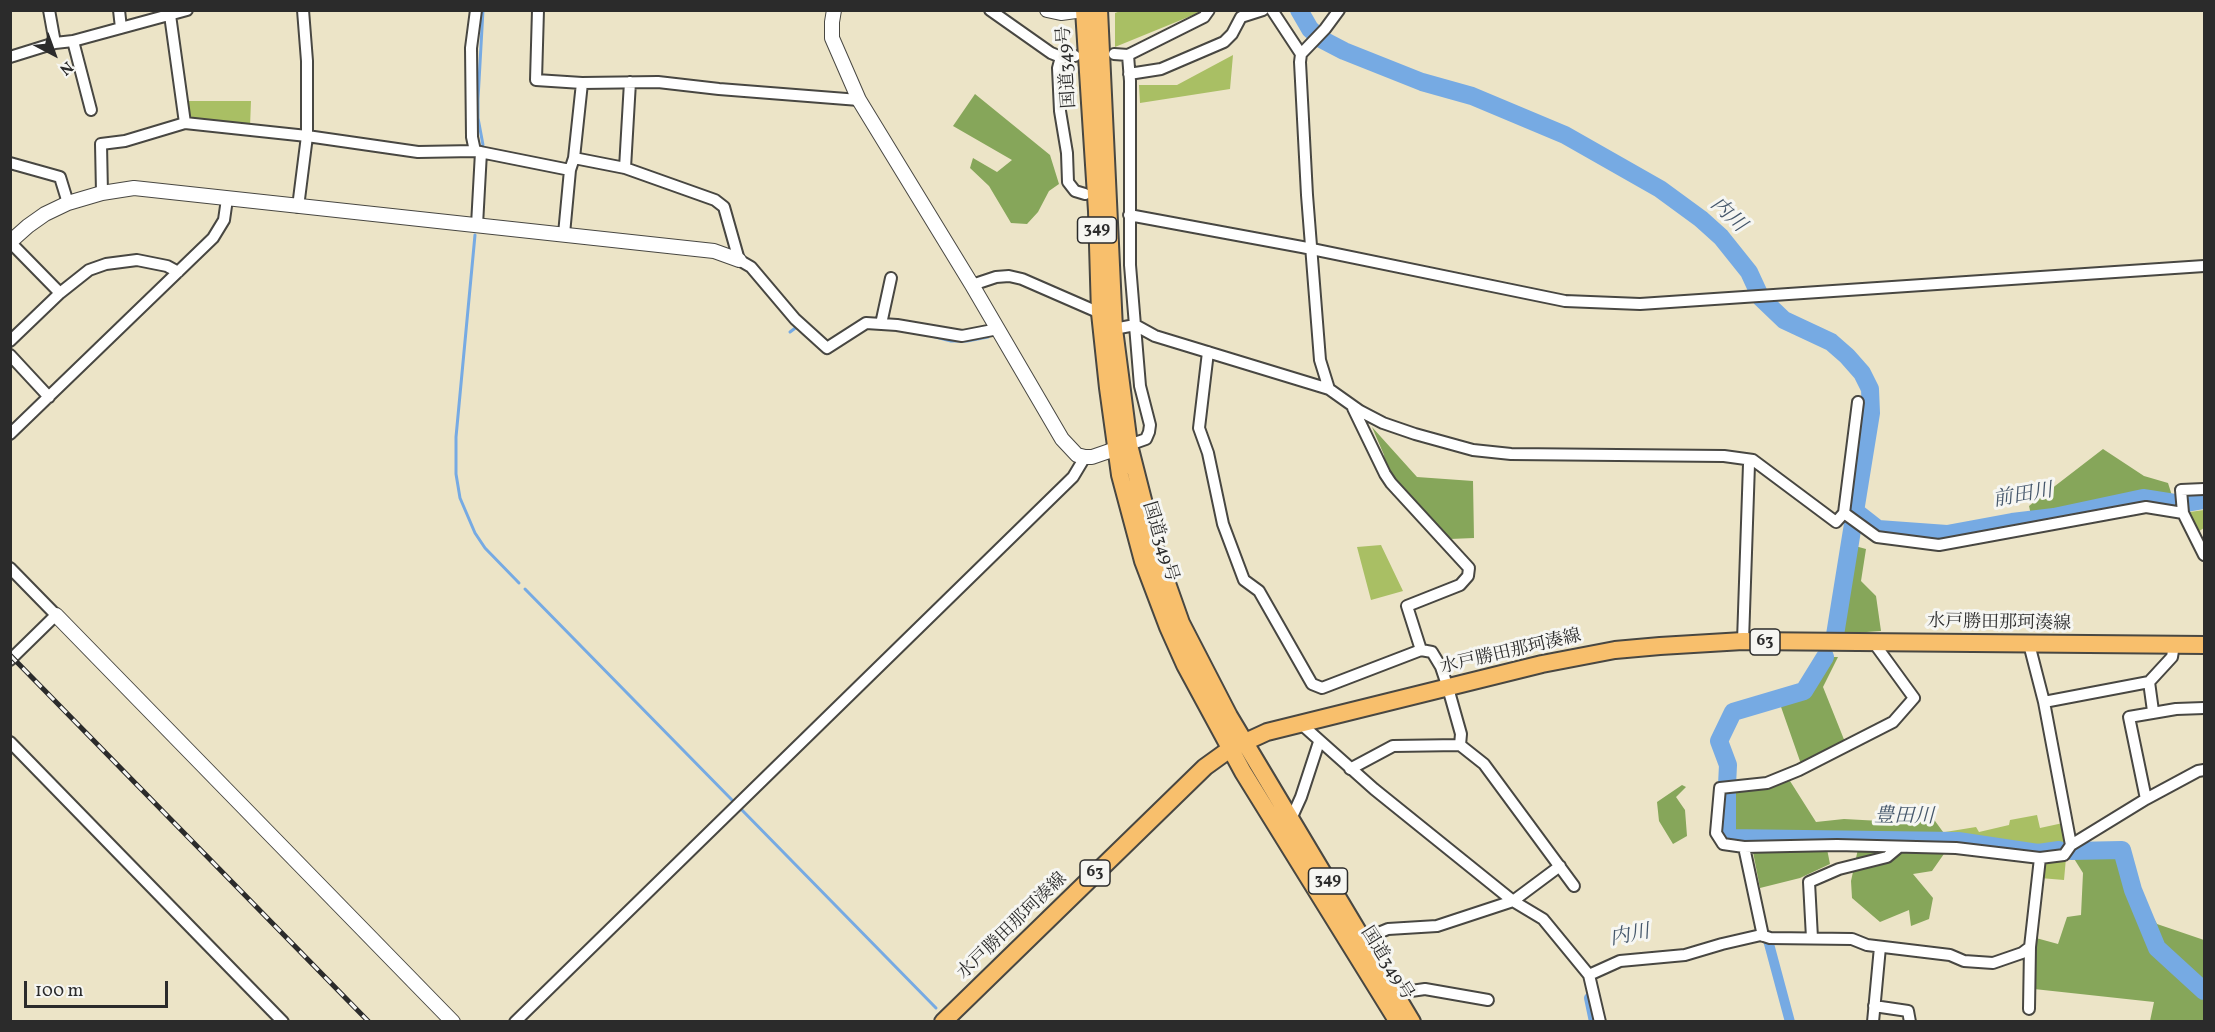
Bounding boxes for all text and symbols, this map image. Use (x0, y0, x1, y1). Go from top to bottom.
north arrow (24, 24, 84, 84)
street label: 国道349号 (1054, 25, 1082, 109)
text: N (54, 55, 77, 80)
water label: 内川 (1704, 194, 1750, 238)
road number: 349 (1078, 217, 1116, 243)
water label: 前田川 (1991, 480, 2055, 514)
street label: 国道349号 (1137, 499, 1181, 585)
street label: 水戸勝田那珂湊線 (1927, 612, 2071, 636)
street label: 水戸勝田那珂湊線 (1438, 626, 1584, 680)
road number: 63 (1750, 629, 1780, 655)
water label: 豊田川 (1874, 805, 1934, 831)
road number: 63 (1080, 860, 1110, 886)
road number: 349 (1308, 868, 1348, 894)
street label: 水戸勝田那珂湊線 (954, 869, 1072, 985)
water label: 内川 (1608, 921, 1652, 953)
street label: 国道349号 (1355, 923, 1417, 1005)
scale bar (27, 969, 171, 1007)
text: 100 m (35, 979, 84, 1004)

